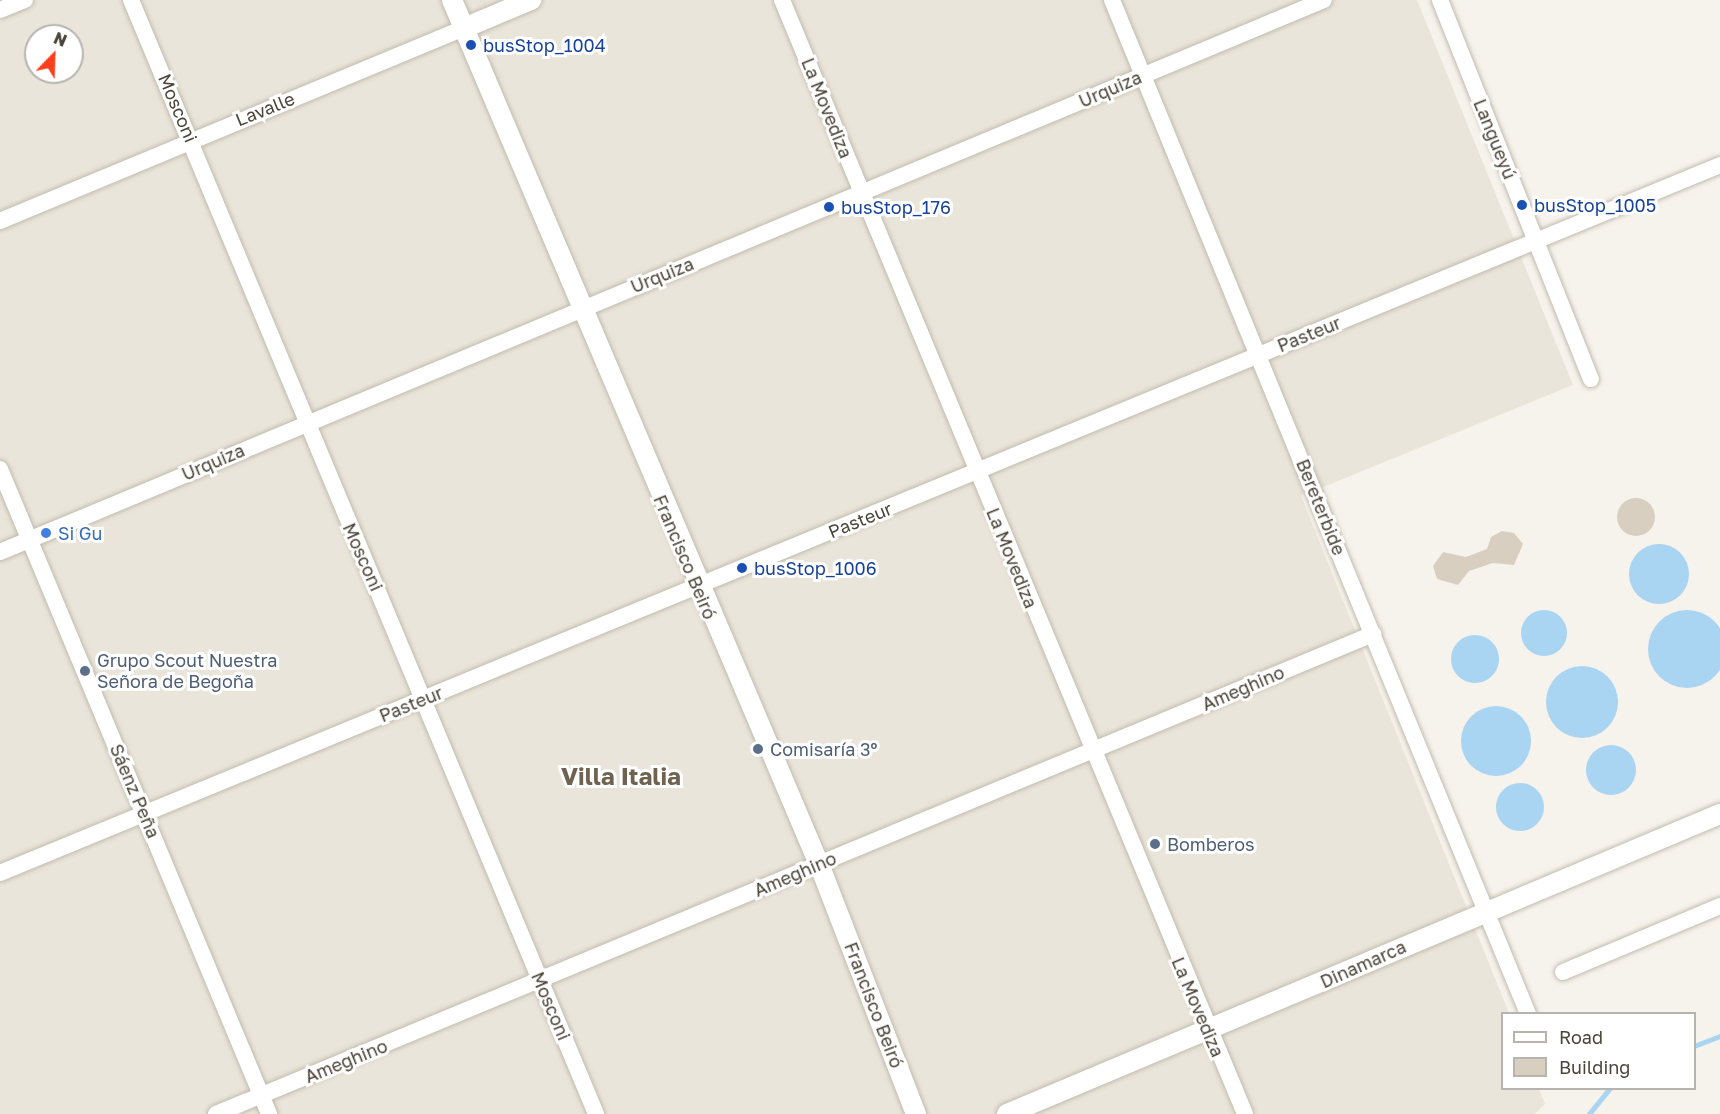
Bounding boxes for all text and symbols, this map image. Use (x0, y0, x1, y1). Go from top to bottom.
north arrow (24, 24, 84, 84)
text: N (51, 28, 70, 51)
place label: busStop_1004 (483, 34, 606, 56)
marker: busStop_1004 (464, 38, 478, 52)
street label: La Movediza (797, 55, 857, 161)
street label: Urquiza (1075, 66, 1145, 112)
street label: Mosconi (154, 70, 202, 146)
street label: Lavalle (232, 87, 298, 131)
street label: Langueyú (1469, 96, 1521, 182)
place label: busStop_1005 (1534, 194, 1656, 216)
place label: busStop_176 (841, 196, 951, 218)
marker: busStop_1005 (1515, 198, 1529, 212)
marker: busStop_176 (822, 200, 836, 214)
street label: Urquiza (627, 253, 697, 297)
street label: Pasteur (1274, 311, 1344, 357)
street label: Urquiza (178, 439, 248, 485)
street label: Bereterbide (1292, 456, 1350, 558)
street label: Francisco Beiró (649, 492, 721, 622)
street label: Pasteur (825, 497, 895, 543)
street label: La Movediza (982, 505, 1042, 611)
street label: Mosconi (338, 520, 388, 594)
place label: Si Gu (58, 522, 102, 544)
marker: Si Gu (39, 526, 53, 540)
place label: busStop_1006 (754, 557, 877, 579)
marker: busStop_1006 (735, 561, 749, 575)
place label: Grupo Scout Nuestra Señora de Begoña (97, 650, 277, 692)
street label: Ameghino (1199, 661, 1287, 715)
marker: Grupo Scout Nuestra Señora de Begoña (78, 664, 92, 678)
street label: Pasteur (376, 681, 446, 727)
place label: Comisaría 3º (770, 738, 877, 760)
street label: Sáenz Peña (105, 741, 165, 841)
marker: Comisaría 3º (751, 742, 765, 756)
district label: Villa Italia (561, 762, 681, 790)
place label: Bomberos (1167, 833, 1254, 855)
marker: Bomberos (1148, 837, 1162, 851)
street label: Ameghino (751, 847, 839, 901)
street label: Dinamarca (1317, 936, 1409, 992)
street label: Francisco Beiró (840, 939, 908, 1071)
street label: La Movediza (1167, 954, 1229, 1060)
street label: Mosconi (527, 968, 575, 1044)
legend (1501, 1012, 1696, 1090)
text: Road (1559, 1026, 1603, 1048)
street label: Ameghino (301, 1035, 391, 1087)
text: Building (1559, 1056, 1630, 1078)

